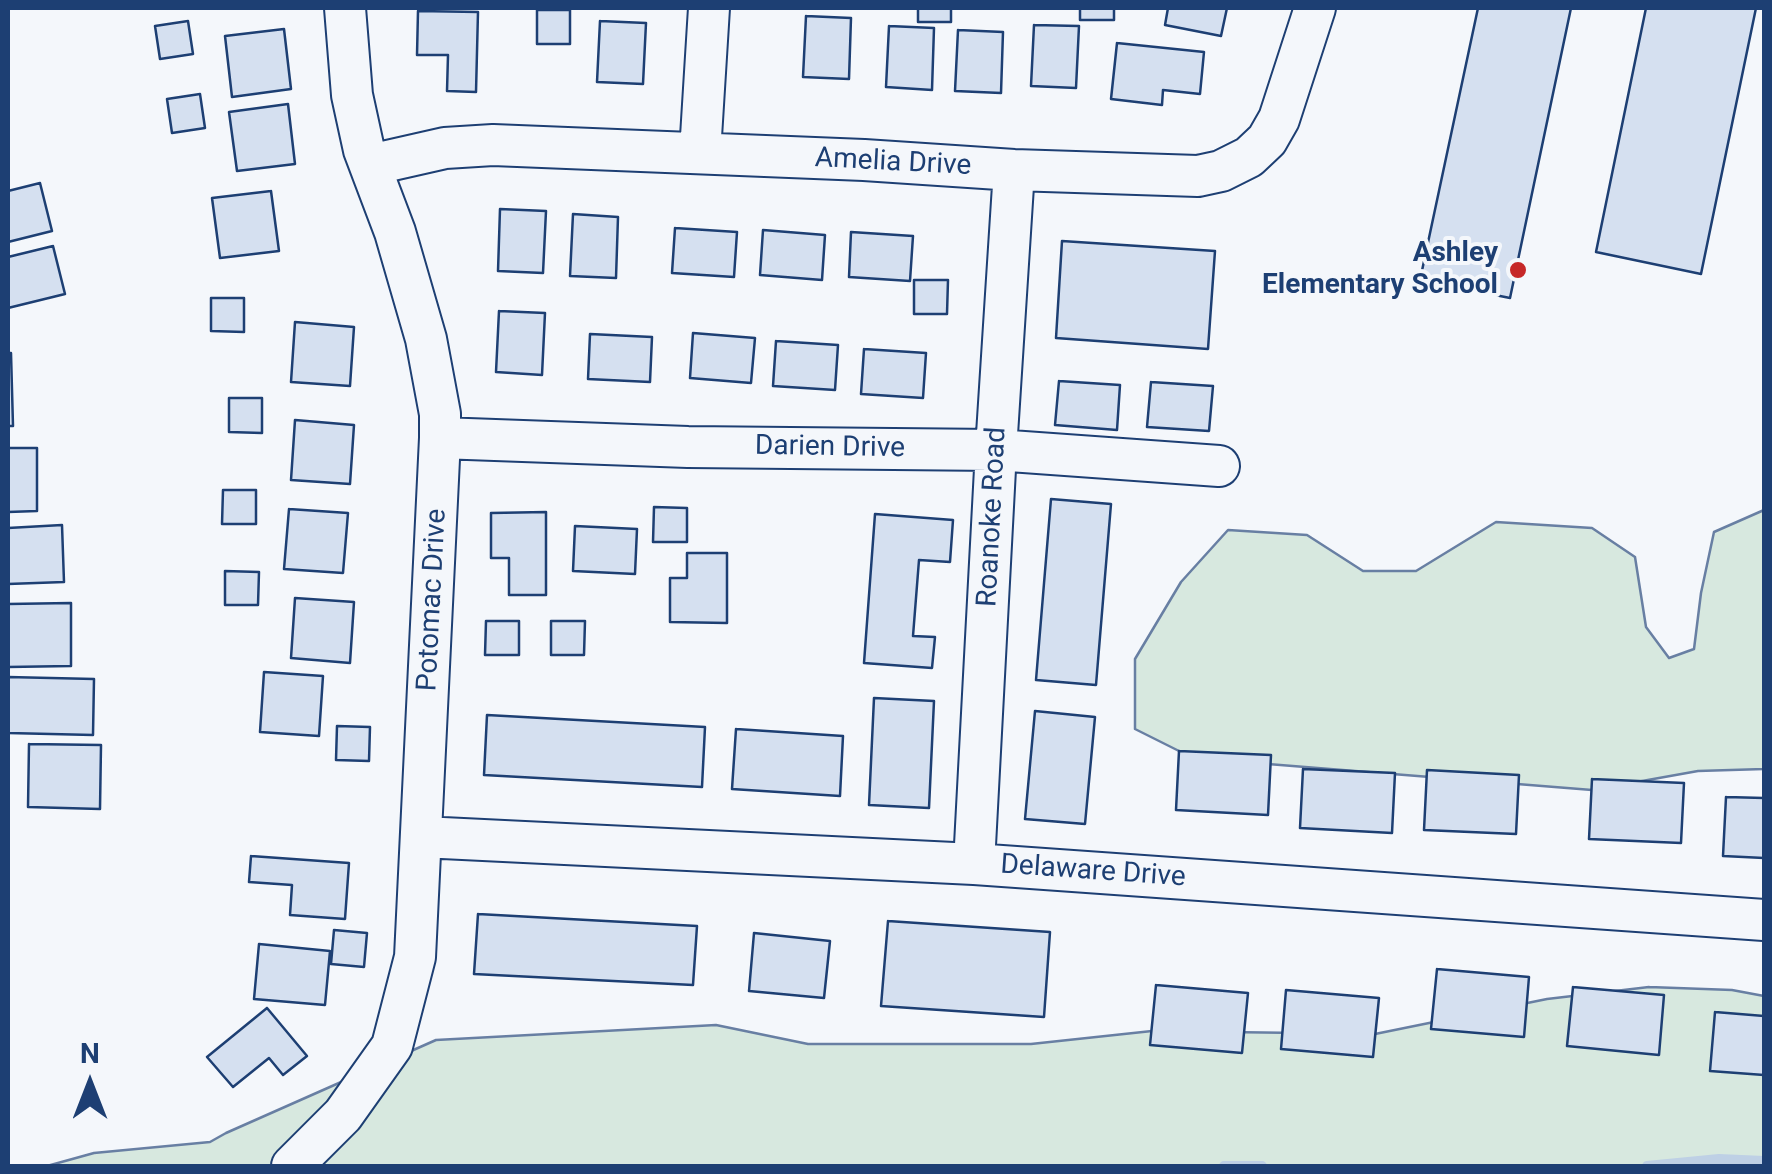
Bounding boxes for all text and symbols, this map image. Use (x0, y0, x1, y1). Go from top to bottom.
street label: Amelia Drive (814, 142, 972, 184)
place label: Ashley Elementary School (1262, 237, 1498, 303)
marker: Ashley Elementary School (1507, 259, 1529, 281)
street label: Roanoke Road (972, 426, 1014, 608)
street label: Darien Drive (755, 430, 905, 466)
street label: Potomac Drive (411, 508, 455, 692)
street label: Delaware Drive (999, 849, 1187, 895)
north arrow (40, 1034, 140, 1134)
text: N (80, 1037, 100, 1070)

